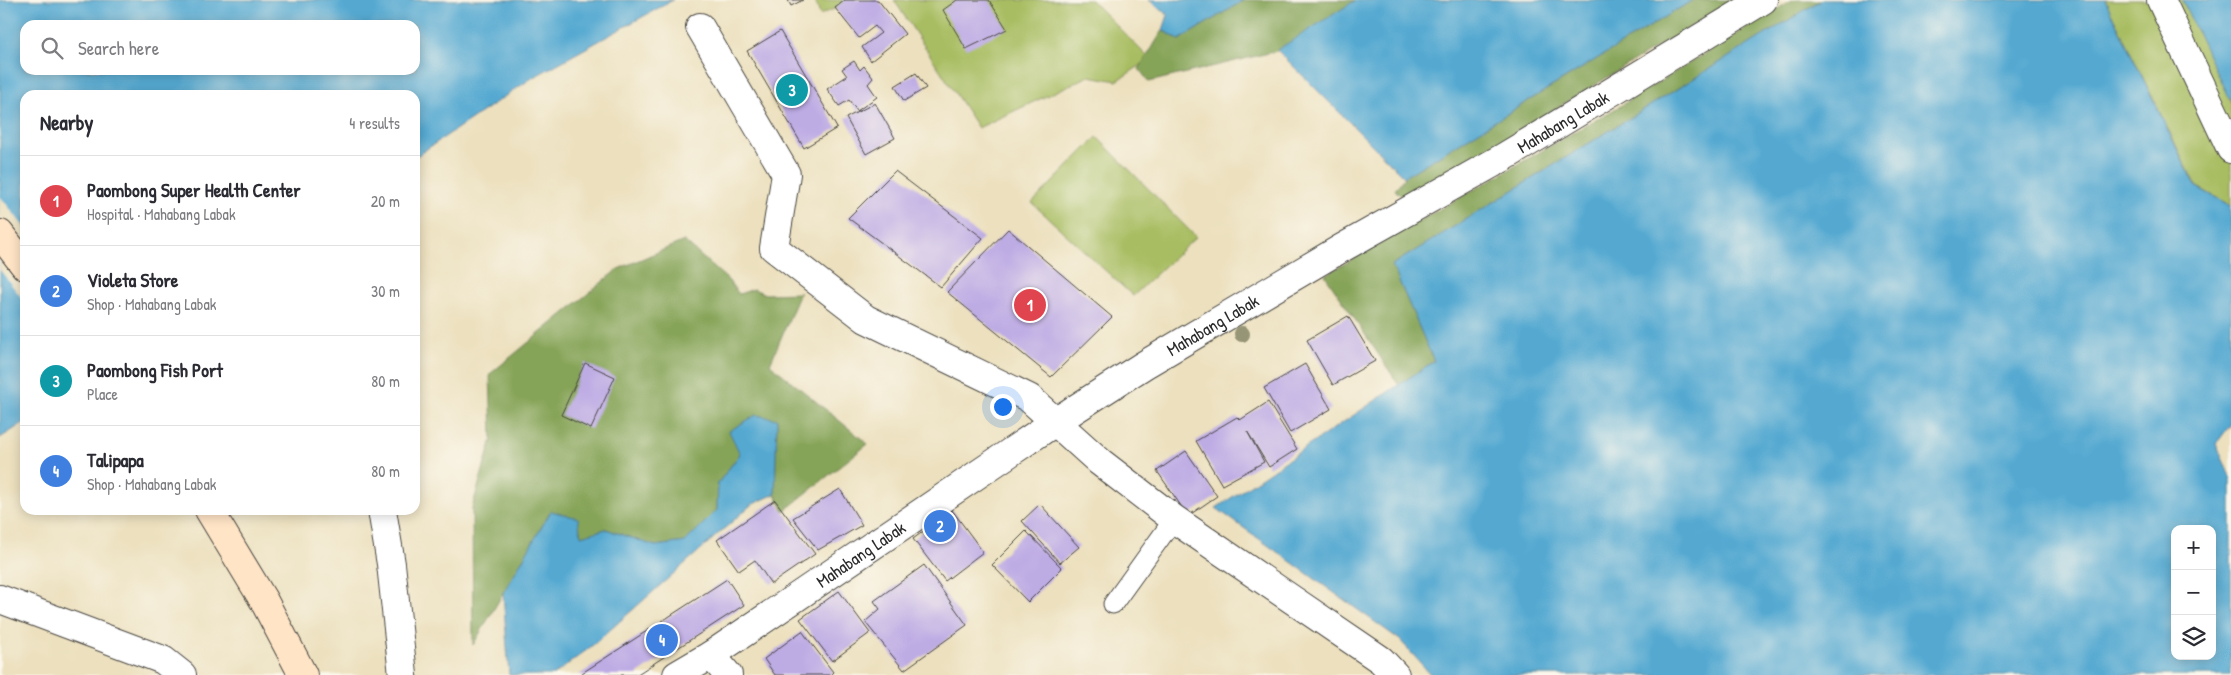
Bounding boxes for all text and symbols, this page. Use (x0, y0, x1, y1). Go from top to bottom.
search box (20, 20, 420, 75)
icon: search (38, 34, 66, 62)
text: Search here (78, 35, 159, 61)
pin: 3 (776, 71, 808, 109)
street label: Mahabang Labak (1512, 84, 1614, 159)
text: Nearby (40, 108, 93, 137)
text: 4 results (349, 112, 400, 134)
text: Paombong Super Health Center (87, 177, 301, 203)
text: 1 (53, 190, 59, 212)
text: 20 m (371, 190, 400, 212)
text: Hospital · Mahabang Labak (87, 203, 236, 225)
text: Violeta Store (87, 267, 178, 293)
text: 2 (52, 280, 60, 302)
text: 30 m (371, 280, 400, 302)
pin: 1 (1014, 286, 1046, 324)
street label: Mahabang Labak (1162, 287, 1263, 362)
text: Shop · Mahabang Labak (87, 293, 216, 315)
text: Paombong Fish Port (87, 357, 223, 383)
text: 3 (52, 370, 60, 392)
text: 80 m (371, 370, 400, 392)
text: Place (87, 383, 118, 405)
your location (990, 394, 1016, 420)
text: Talipapa (87, 447, 144, 473)
text: 4 (53, 460, 59, 482)
text: 80 m (371, 460, 400, 482)
text: Shop · Mahabang Labak (87, 473, 216, 495)
pin: 2 (924, 507, 956, 545)
street label: Mahabang Labak (811, 514, 911, 593)
map controls (2171, 525, 2216, 660)
button: + (2171, 525, 2216, 570)
button: − (2171, 570, 2216, 615)
button: layers (2171, 615, 2216, 660)
pin: 4 (646, 621, 678, 659)

